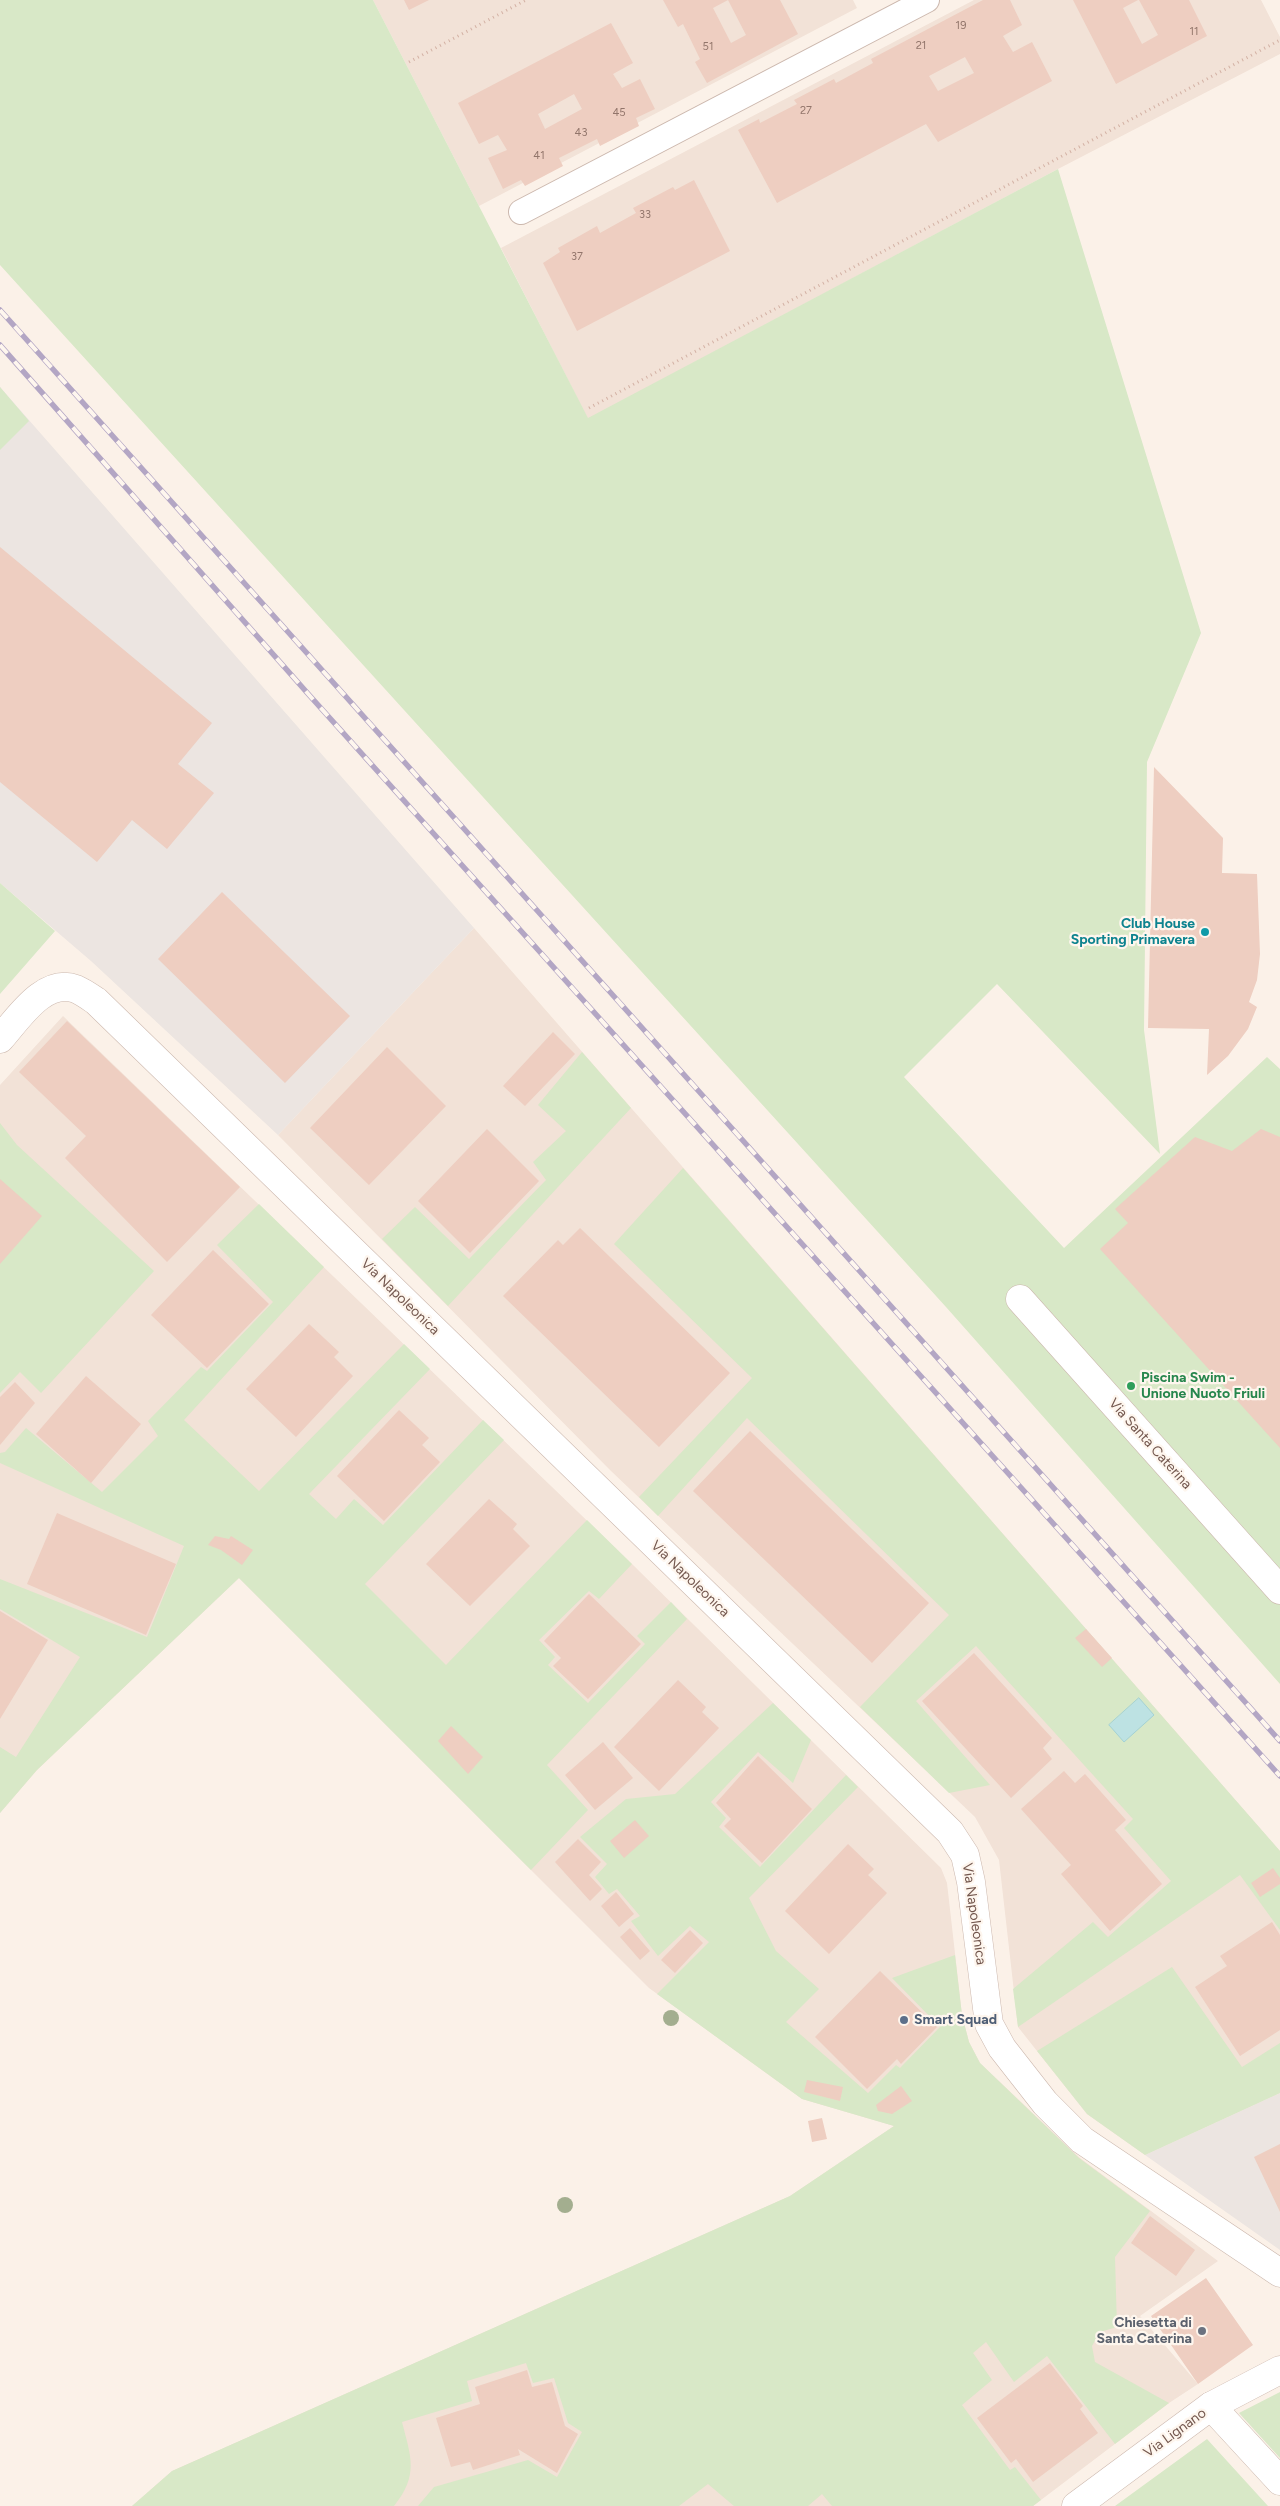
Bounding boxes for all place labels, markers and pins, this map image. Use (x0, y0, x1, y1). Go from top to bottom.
place label: Club House Sporting Primavera (1071, 916, 1195, 949)
marker: Club House Sporting Primavera (1199, 926, 1211, 938)
place label: Piscina Swim - Unione Nuoto Friuli (1141, 1370, 1265, 1402)
marker: Piscina Swim - Unione Nuoto Friuli (1125, 1380, 1137, 1392)
place label: Smart Squad (914, 2012, 997, 2028)
marker: Smart Squad (898, 2014, 910, 2026)
place label: Chiesetta di Santa Caterina (1097, 2315, 1192, 2348)
marker: Chiesetta di Santa Caterina (1196, 2325, 1208, 2337)

